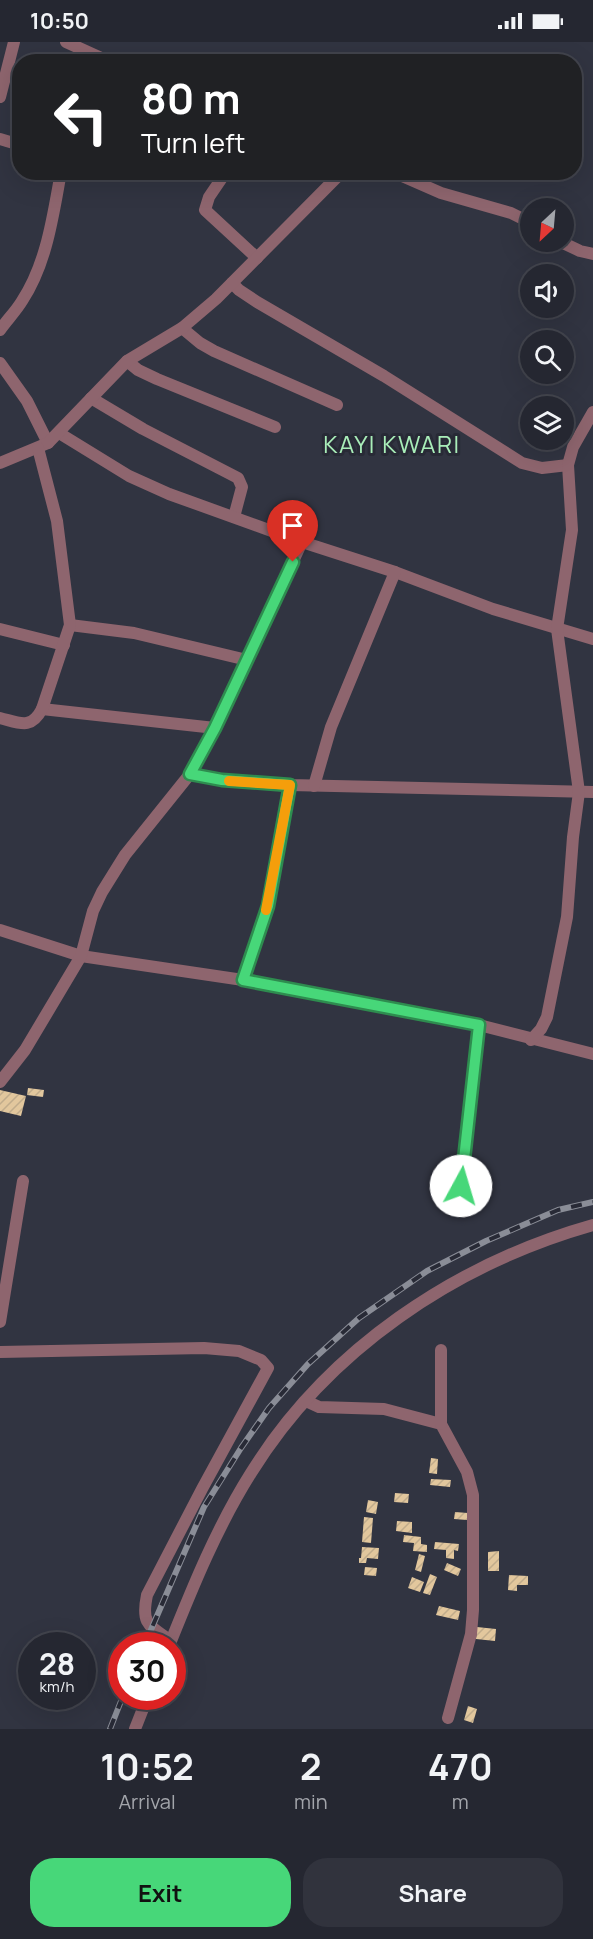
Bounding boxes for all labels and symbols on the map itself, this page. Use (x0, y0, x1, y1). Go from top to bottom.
north arrow (520, 198, 574, 252)
district label: KAYI KWARI (323, 427, 461, 460)
pin (267, 500, 318, 562)
position arrow (429, 1154, 493, 1218)
speed limit sign: 30 (108, 1632, 186, 1710)

